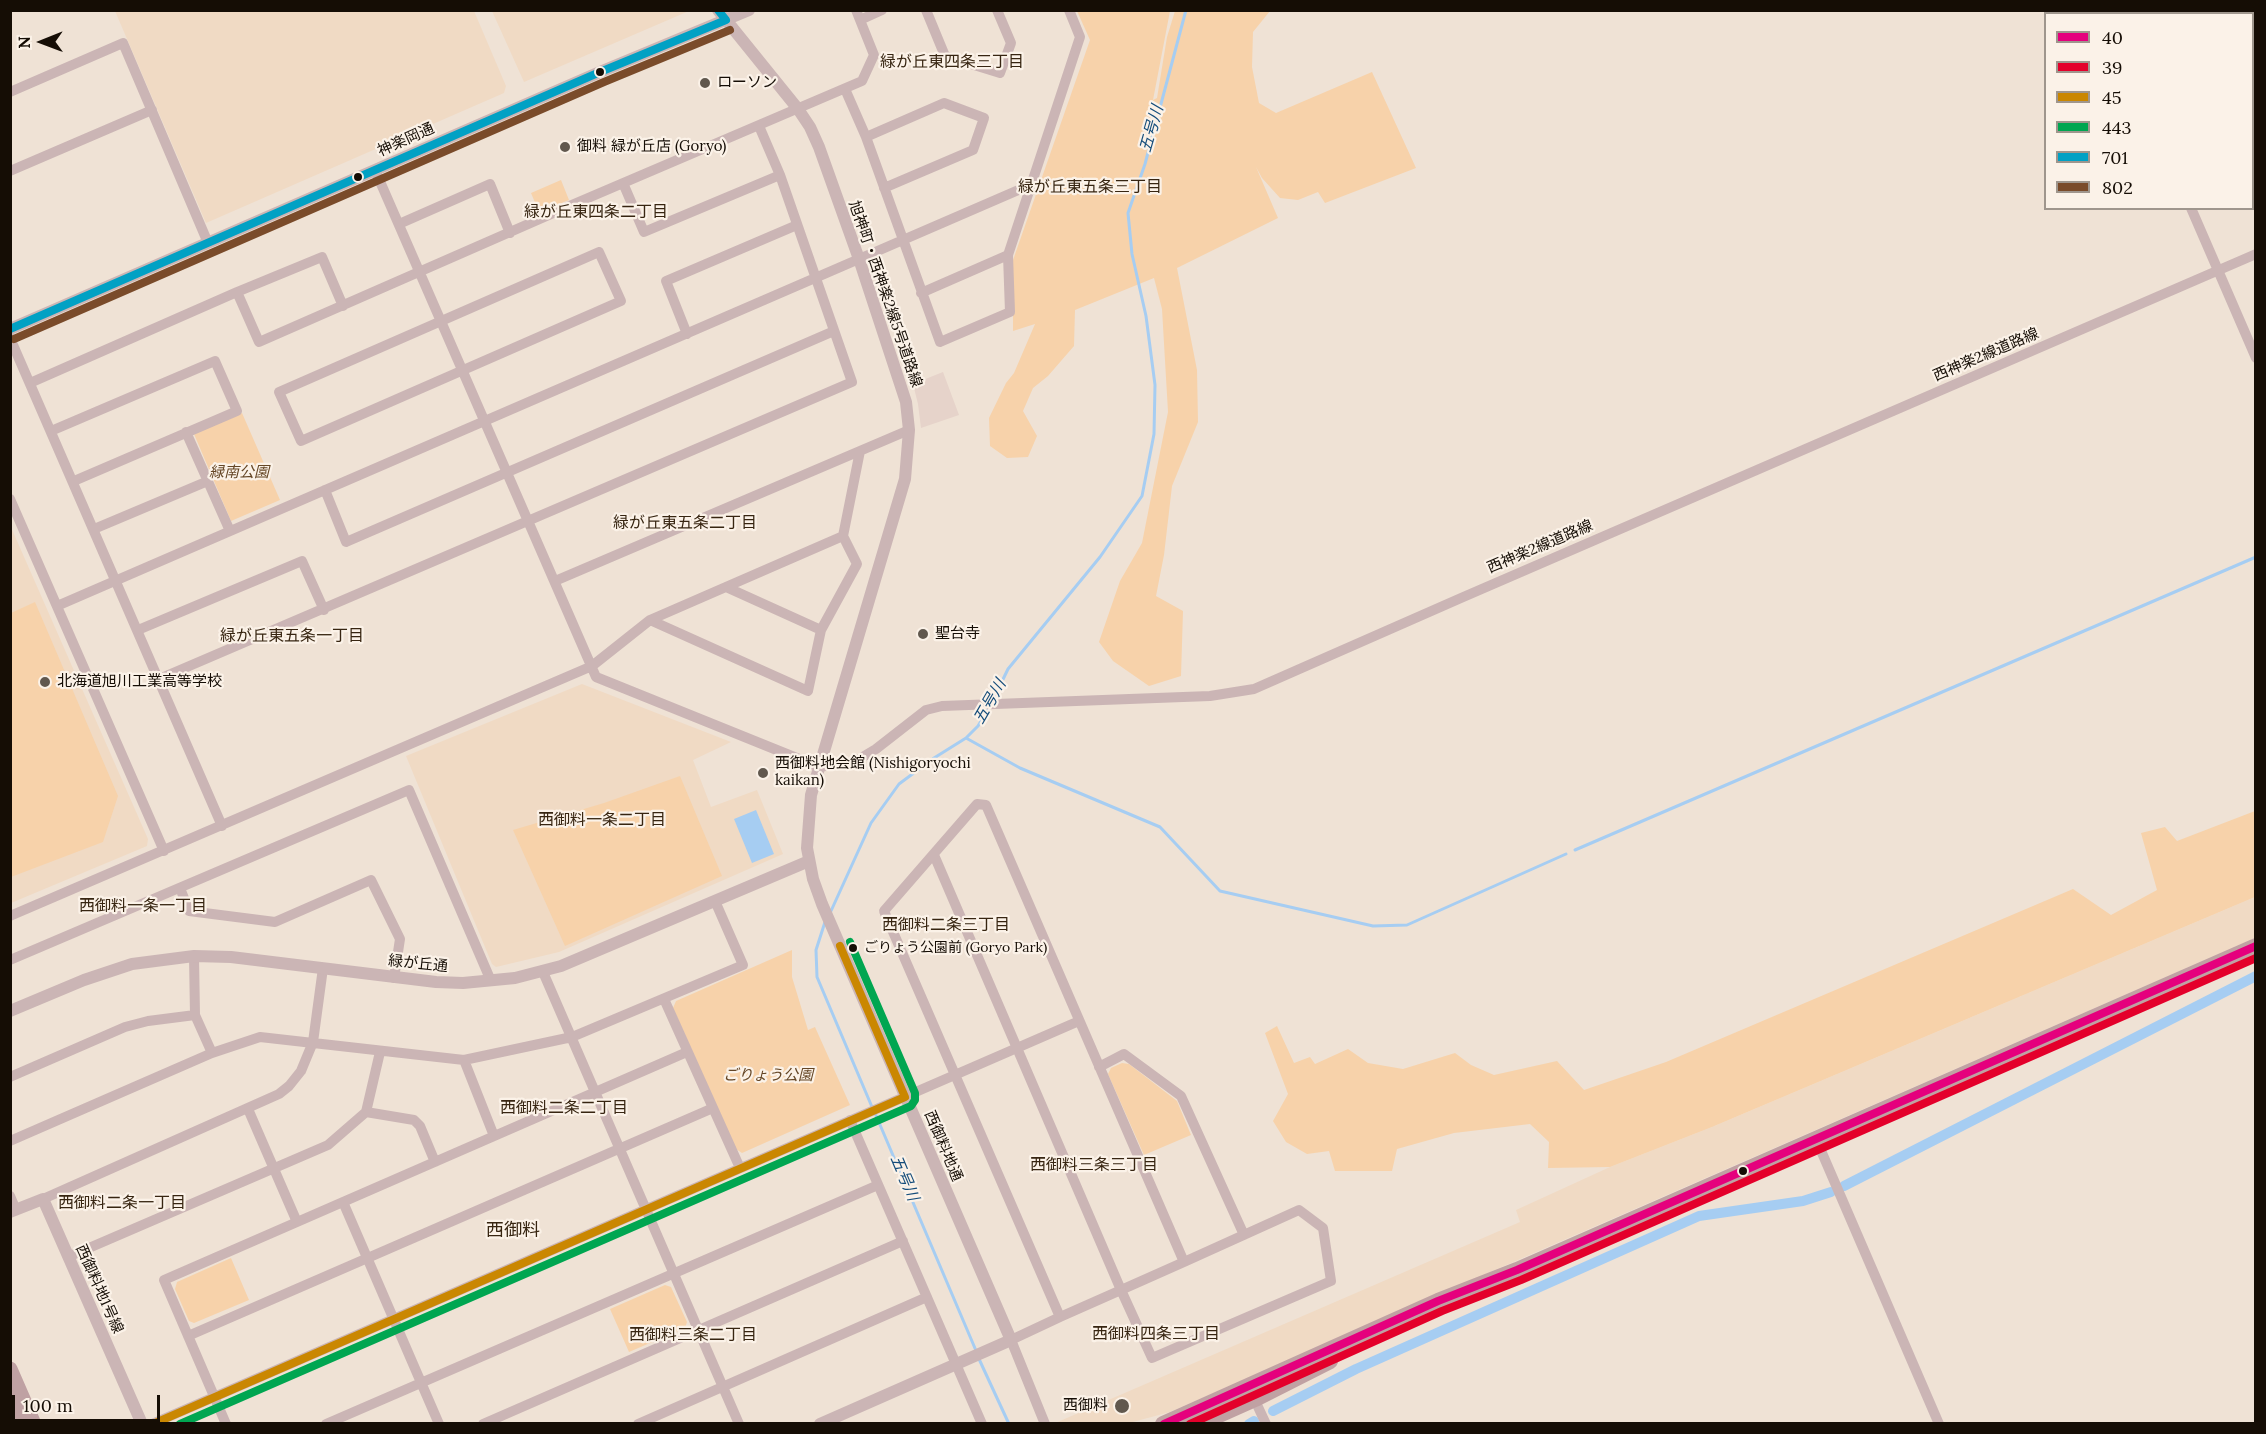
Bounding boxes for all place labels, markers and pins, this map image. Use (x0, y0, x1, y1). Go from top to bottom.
unlabelled marker (594, 66, 606, 78)
place label: ローソン (717, 74, 777, 92)
marker: ローソン (698, 76, 712, 90)
place label: 御料 緑が丘店 (Goryo) (577, 138, 726, 156)
marker: 御料 緑が丘店 (Goryo) (558, 140, 572, 154)
unlabelled marker (352, 171, 364, 183)
place label: 聖台寺 (935, 625, 980, 643)
marker: 聖台寺 (916, 627, 930, 641)
place label: 北海道旭川工業高等学校 (57, 673, 222, 691)
marker: 北海道旭川工業高等学校 (38, 675, 52, 689)
place label: 西御料地会館 (Nishigoryochi kaikan) (775, 755, 971, 790)
marker: 西御料地会館 (Nishigoryochi kaikan) (756, 766, 770, 780)
place label: ごりょう公園前 (Goryo Park) (864, 940, 1047, 956)
marker: ごりょう公園前 (Goryo Park) (847, 942, 859, 954)
unlabelled marker (1737, 1165, 1749, 1177)
place label: 西御料 (1063, 1397, 1108, 1415)
marker: 西御料 (1113, 1397, 1131, 1415)

